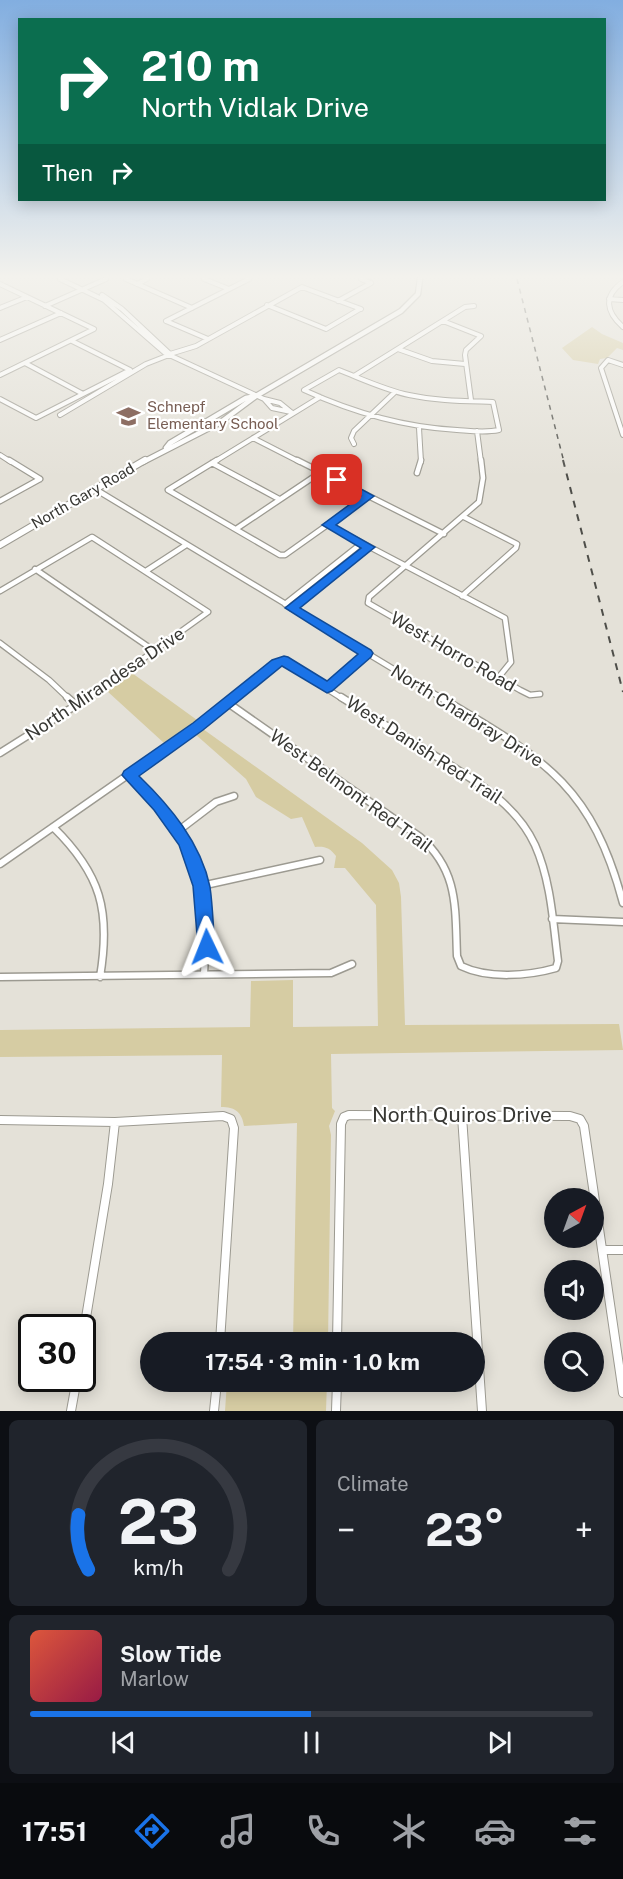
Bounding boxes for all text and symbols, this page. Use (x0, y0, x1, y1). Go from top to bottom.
text: 210 m (141, 41, 260, 90)
icon: right (42, 42, 120, 120)
text: North Vidlak Drive (141, 91, 369, 123)
icon: right (105, 156, 138, 189)
text: Then (42, 160, 93, 186)
place label: Schnepf Elementary School (147, 398, 279, 432)
school or university icon: Schnepf Elementary School (116, 403, 142, 429)
pin (311, 454, 362, 505)
street label: North Gary Road (28, 459, 137, 532)
icon: arrive (320, 463, 353, 496)
street label: West Horro Road (387, 607, 520, 696)
street label: North Mirandesa Drive (21, 623, 188, 745)
street label: North Charbray Drive (387, 660, 547, 771)
street label: West Danish Red Trail (342, 691, 506, 808)
street label: West Belmont Red Trail (266, 725, 437, 857)
position arrow (175, 915, 239, 979)
street label: North Quiros Drive (372, 1102, 552, 1127)
north arrow (544, 1188, 604, 1248)
map controls (544, 1188, 604, 1392)
button: sound (544, 1260, 604, 1320)
speed limit sign: 30 (18, 1314, 96, 1392)
button: search (544, 1332, 604, 1392)
text: 17:54 · 3 min · 1.0 km (205, 1349, 420, 1375)
text: Climate (337, 1472, 409, 1496)
text: 23 (117, 1485, 199, 1558)
text: 23° (425, 1503, 505, 1556)
text: − (337, 1511, 355, 1549)
text: + (575, 1511, 593, 1549)
text: km/h (133, 1555, 183, 1580)
text: Slow Tide (120, 1641, 222, 1667)
text: Marlow (120, 1667, 189, 1691)
icon: previous (107, 1726, 140, 1759)
icon: pause (295, 1726, 328, 1759)
icon: next (483, 1726, 516, 1759)
icon: directions (131, 1810, 173, 1852)
icon: music (217, 1810, 259, 1852)
icon: phone (302, 1810, 344, 1852)
icon: climate (388, 1810, 430, 1852)
icon: car (474, 1810, 516, 1852)
icon: filters (559, 1810, 601, 1852)
text: 17:51 (22, 1815, 87, 1847)

